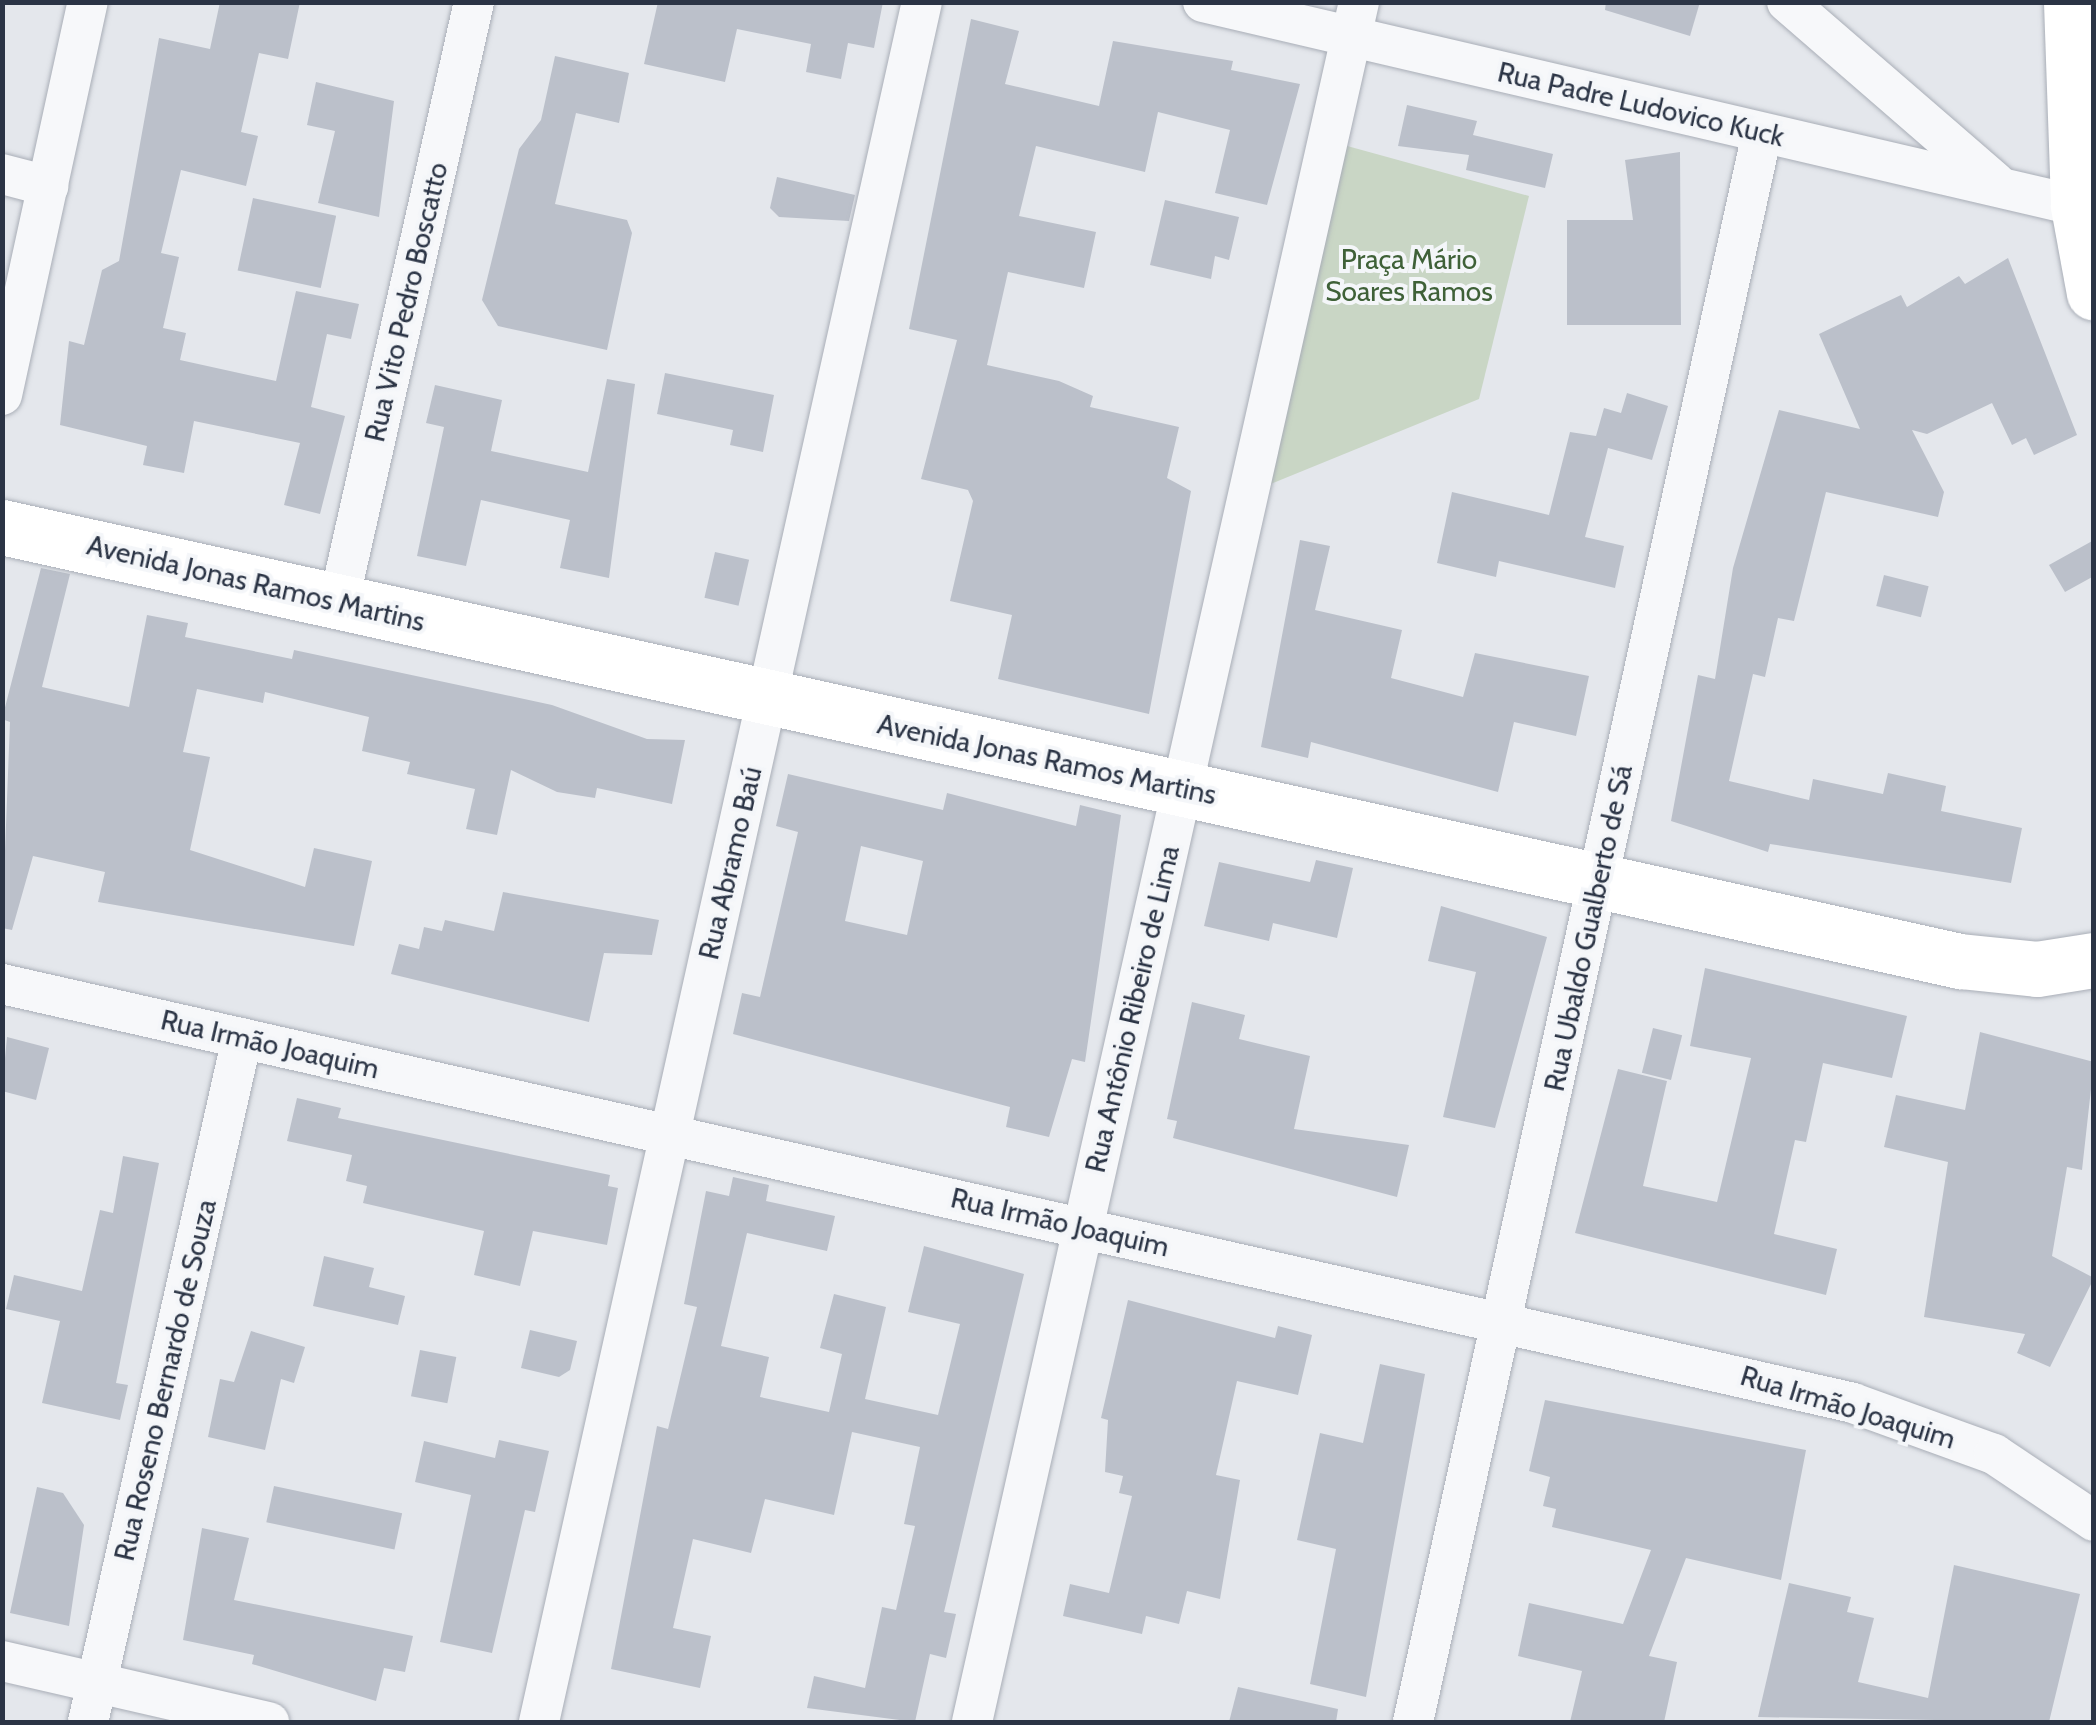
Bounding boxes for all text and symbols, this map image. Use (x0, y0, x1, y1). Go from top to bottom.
street label: Rua Padre Ludovico Kuck (1495, 55, 1787, 153)
street label: Rua Vito Pedro Boscatto (357, 159, 455, 445)
park label: Praça Mário Soares Ramos (1325, 242, 1493, 308)
street label: Avenida Jonas Ramos Martins (84, 528, 428, 638)
street label: Avenida Jonas Ramos Martins (874, 707, 1220, 811)
street label: Rua Ubaldo Gualberto de Sá (1537, 762, 1639, 1094)
street label: Rua Abramo Baú (691, 763, 769, 963)
street label: Rua Antônio Ribeiro de Lima (1078, 842, 1186, 1176)
street label: Rua Irmão Joaquim (158, 1003, 382, 1085)
street label: Rua Irmão Joaquim (948, 1181, 1172, 1263)
street label: Rua Roseno Bernardo de Souza (107, 1196, 223, 1564)
street label: Rua Irmão Joaquim (1737, 1358, 1959, 1456)

